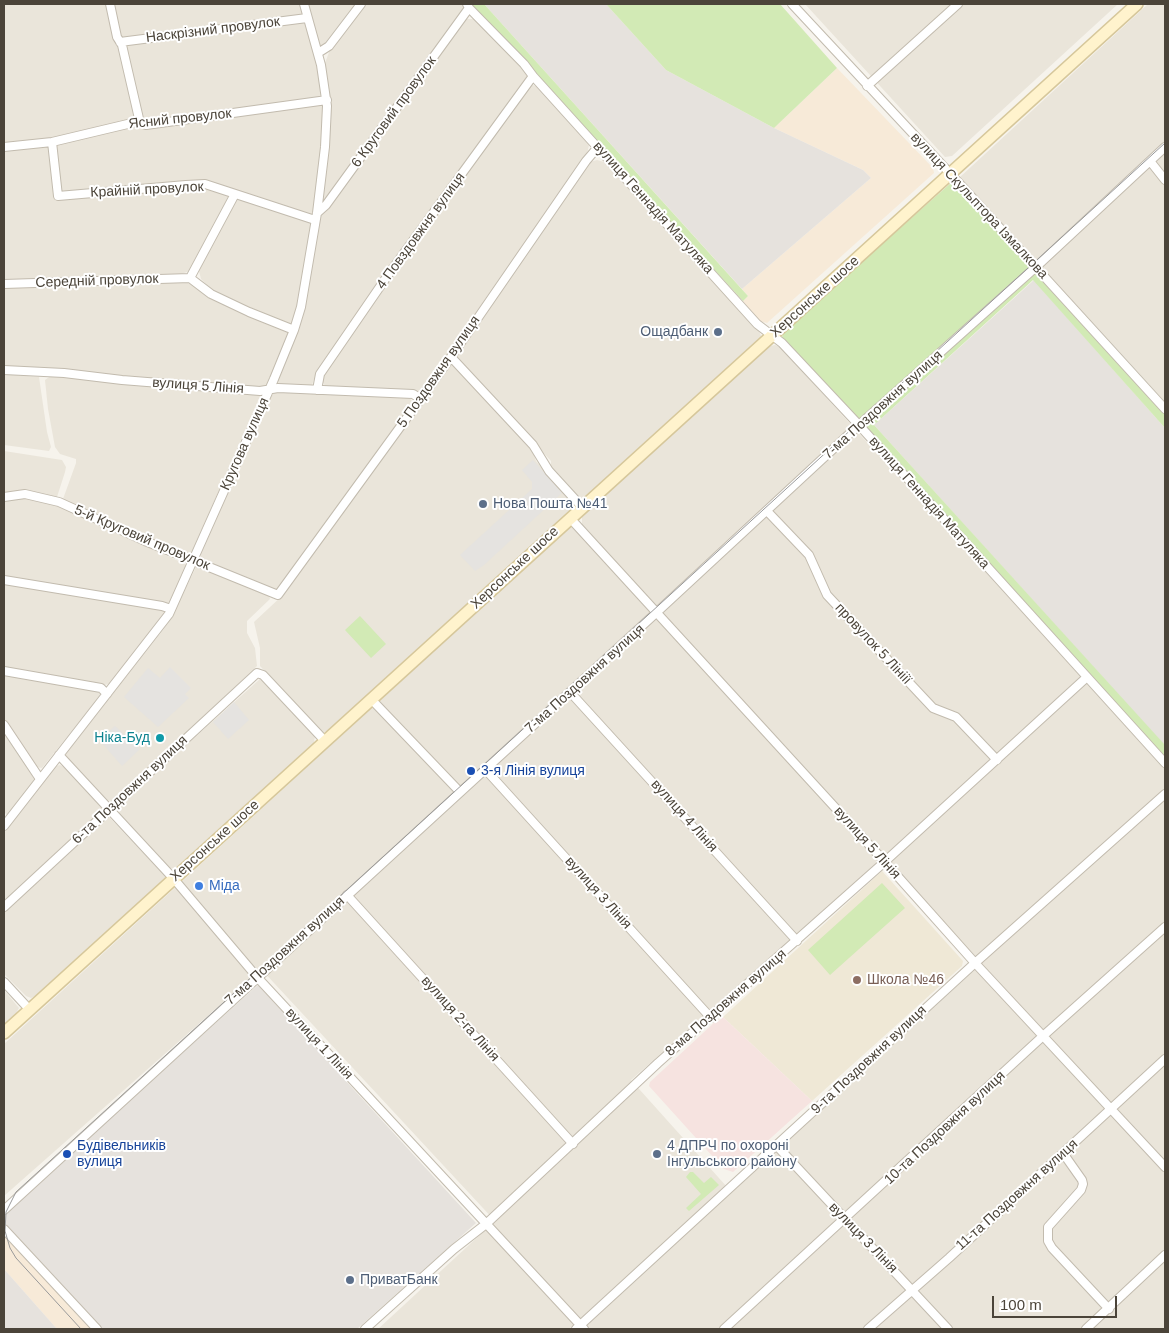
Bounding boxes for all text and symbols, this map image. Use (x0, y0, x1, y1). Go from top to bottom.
street label: Наскрізний провулок (145, 13, 281, 47)
street label: 6 Круговий провулок (348, 53, 440, 171)
street label: Ясний провулок (128, 105, 232, 133)
street label: вулиця Скульптора Ізмалкова (907, 129, 1051, 283)
street label: вулиця Геннадія Матуляка (589, 138, 717, 278)
street label: 4 Повздовжня вулиця (373, 169, 469, 293)
street label: Крайній провулок (90, 179, 204, 201)
street label: Херсонське шосе (767, 253, 863, 341)
street label: Середній провулок (35, 270, 159, 292)
street label: 5 Поздовжня вулиця (394, 313, 484, 431)
place label: Ощадбанк (640, 324, 708, 340)
marker: Ощадбанк (712, 326, 724, 338)
street label: 7-ма Поздовжня вулиця (820, 347, 946, 463)
street label: вулиця 5 Лінія (152, 374, 244, 398)
street label: Кругова вулиця (217, 395, 273, 493)
street label: вулиця Геннадія Матуляка (865, 433, 993, 573)
place label: Нова Пошта №41 (493, 496, 607, 512)
marker: Нова Пошта №41 (477, 498, 489, 510)
street label: 5-й Круговий провулок (72, 502, 212, 574)
street label: Херсонське шосе (468, 523, 562, 613)
street label: провулок 5 Лініії (831, 600, 915, 688)
street label: 7-ма Поздовжня вулиця (522, 621, 648, 737)
place label: Ніка-Буд (94, 730, 150, 746)
street label: 6-та Поздовжня вулиця (69, 732, 191, 848)
marker: Ніка-Буд (154, 732, 166, 744)
place label: 3-я Лінія вулиця (481, 763, 585, 779)
marker: 3-я Лінія вулиця (465, 765, 477, 777)
street label: вулиця 4 Лінія (647, 776, 721, 856)
street label: Херсонське шосе (167, 797, 263, 885)
street label: вулиця 5 Лінія (830, 803, 904, 883)
street label: вулиця 3 Лінія (561, 853, 635, 933)
place label: Міда (209, 878, 240, 894)
marker: Міда (193, 880, 205, 892)
street label: 7-ма Поздовжня вулиця (222, 893, 348, 1009)
street label: 8-ма Поздовжня вулиця (662, 946, 790, 1060)
place label: Школа №46 (867, 972, 944, 988)
street label: вулиця 2-га Лінія (417, 973, 503, 1065)
marker: Школа №46 (851, 974, 863, 986)
street label: 9-та Поздовжня вулиця (808, 1002, 930, 1118)
street label: вулиця 1 Лінія (282, 1005, 356, 1083)
street label: 10-та Поздовжня вулиця (881, 1068, 1009, 1188)
street label: 11-та Поздовжня вулиця (953, 1136, 1081, 1254)
place label: Будівельників вулиця (77, 1138, 166, 1170)
place label: 4 ДПРЧ по охороні Інгульського району (667, 1138, 797, 1170)
marker: Будівельників вулиця (61, 1148, 73, 1160)
marker: 4 ДПРЧ по охороні Інгульського району (651, 1148, 663, 1160)
street label: вулиця 3 Лінія (825, 1199, 901, 1277)
place label: ПриватБанк (360, 1272, 438, 1288)
marker: ПриватБанк (344, 1274, 356, 1286)
scale bar (994, 1286, 1119, 1318)
text: 100 m (1000, 1296, 1042, 1313)

